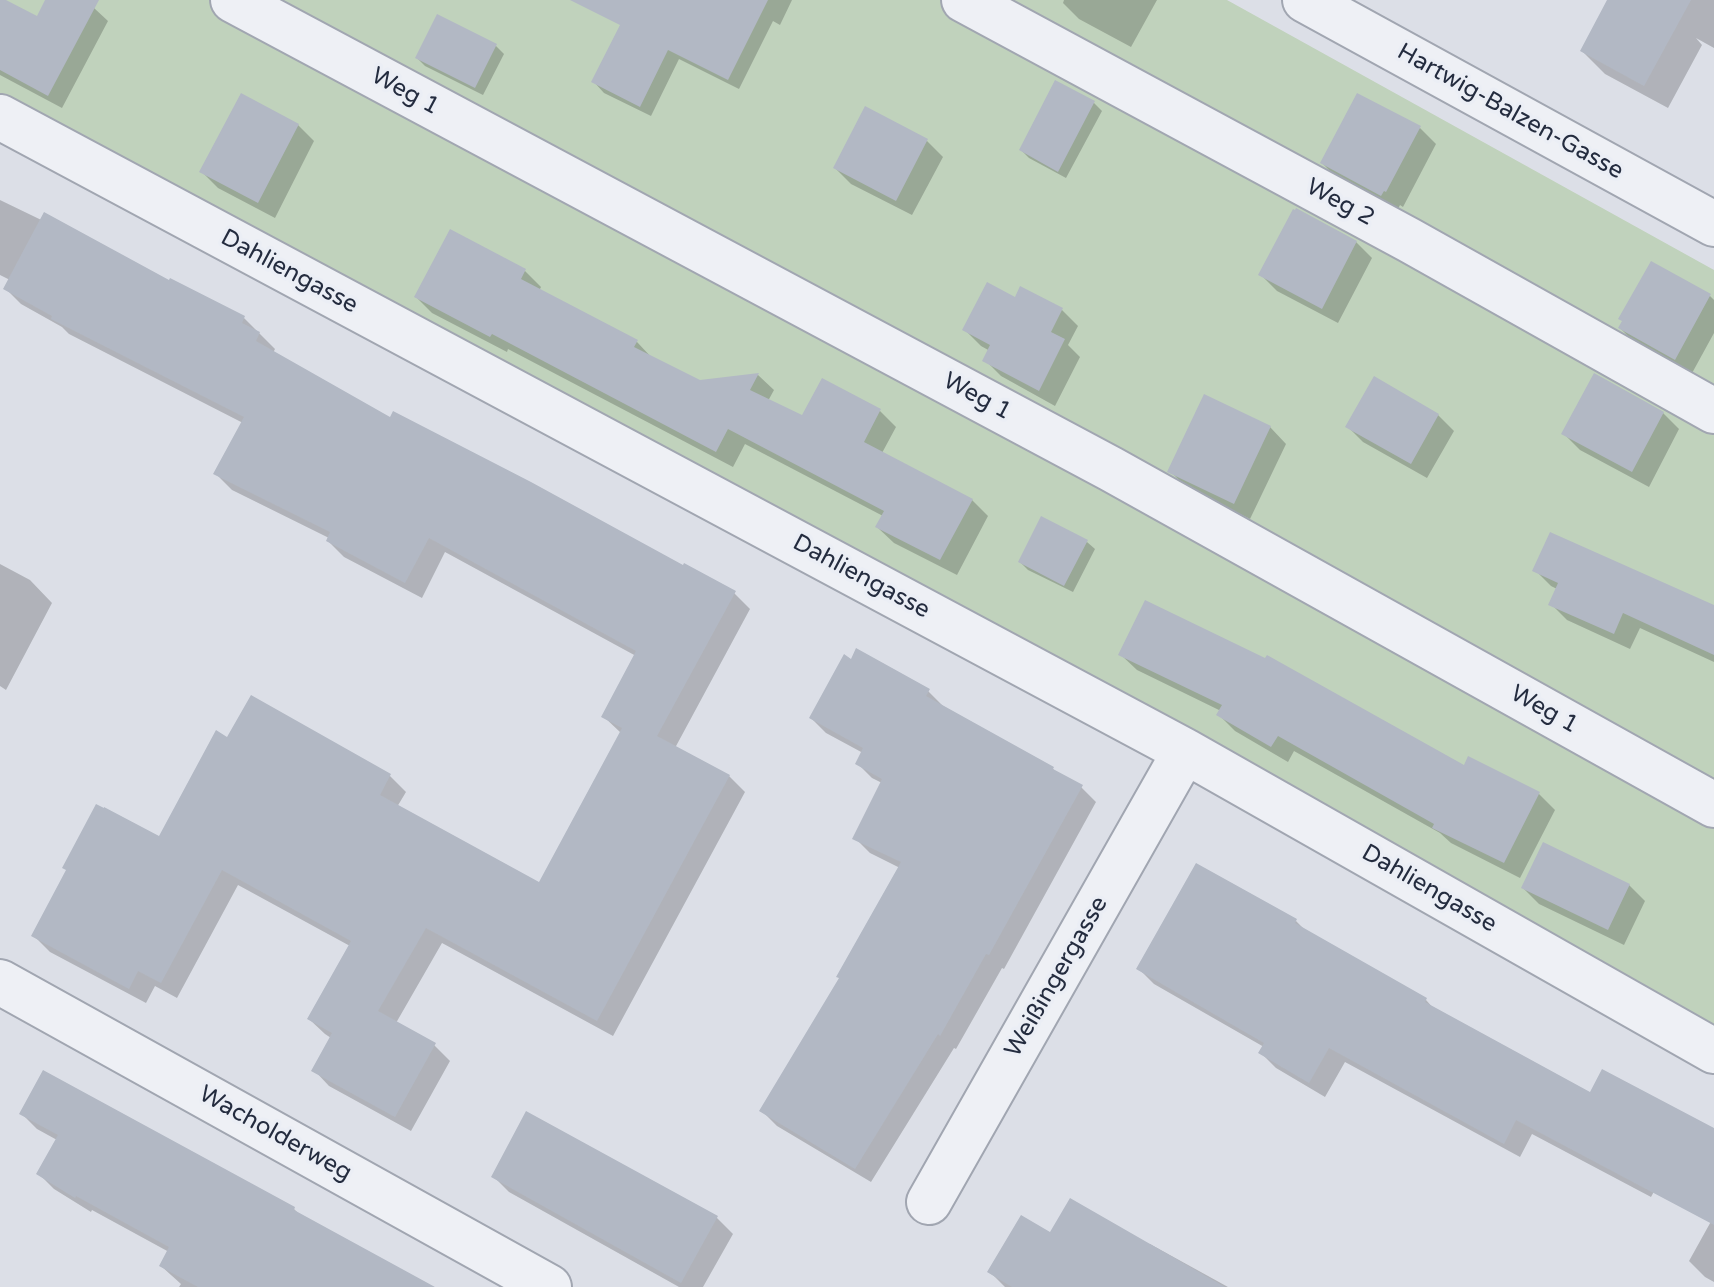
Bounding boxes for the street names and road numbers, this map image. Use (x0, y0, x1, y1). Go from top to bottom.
street label: Hartwig-Balzen-Gasse (1392, 38, 1628, 186)
street label: Weg 1 (366, 62, 444, 122)
street label: Weg 2 (1301, 173, 1379, 233)
street label: Dahliengasse (215, 224, 363, 320)
street label: Weg 1 (938, 367, 1016, 427)
street label: Dahliengasse (787, 529, 935, 625)
street label: Weg 1 (1505, 680, 1583, 740)
street label: Dahliengasse (1356, 839, 1502, 939)
street label: Weißingergasse (999, 892, 1115, 1062)
street label: Wacholderweg (194, 1080, 356, 1188)

